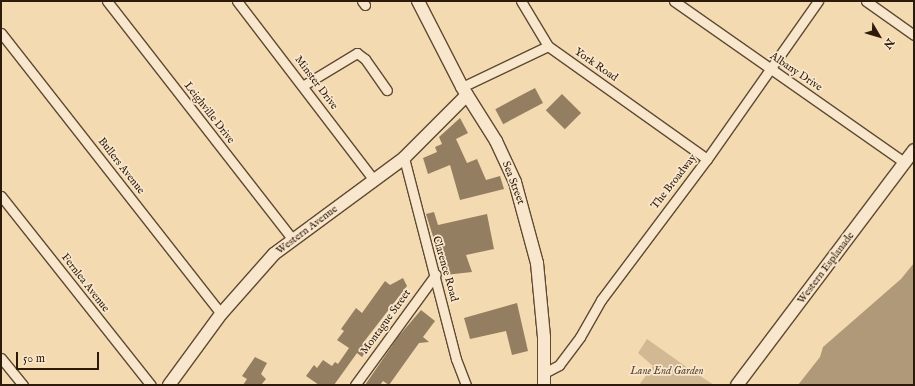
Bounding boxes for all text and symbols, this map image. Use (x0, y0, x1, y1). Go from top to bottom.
north arrow (859, 16, 899, 56)
text: N (880, 35, 897, 51)
street label: York Road (572, 45, 620, 85)
street label: Albany Drive (767, 50, 825, 94)
street label: Minster Drive (292, 54, 340, 112)
street label: Leighville Drive (181, 80, 237, 146)
street label: Bullers Avenue (95, 135, 147, 197)
street label: The Broadway (648, 152, 700, 212)
street label: Sea Street (499, 160, 527, 206)
street label: Western Avenue (274, 203, 340, 257)
street label: Western Esplanade (795, 229, 857, 307)
street label: Clarence Road (429, 235, 461, 303)
street label: Fernlea Avenue (58, 251, 112, 315)
street label: Montague Street (358, 287, 414, 357)
scale bar (18, 344, 101, 370)
text: 50 m (23, 351, 45, 366)
park label: Lane End Garden (630, 364, 704, 378)

